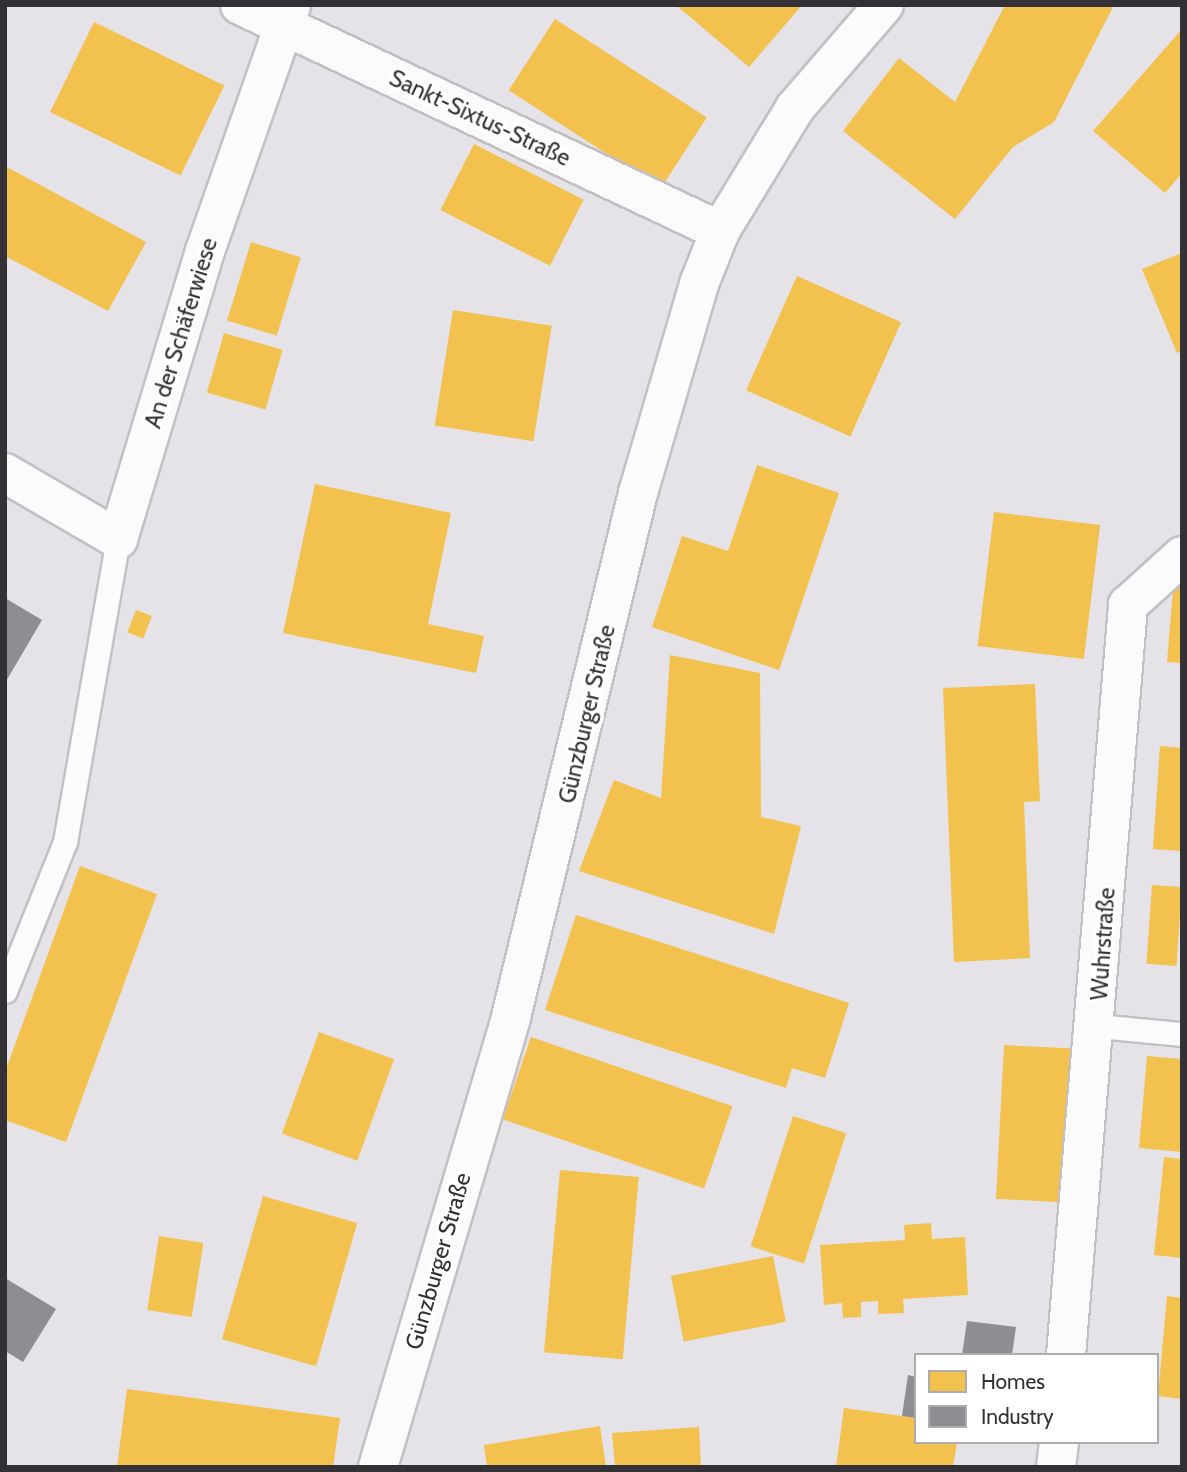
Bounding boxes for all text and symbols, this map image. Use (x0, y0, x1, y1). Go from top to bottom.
street label: Sankt-Sixtus-Straße (385, 64, 575, 172)
street label: An der Schäferwiese (139, 235, 223, 431)
street label: Günzburger Straße (553, 622, 621, 806)
street label: Wuhrstraße (1085, 887, 1121, 1001)
street label: Günzburger Straße (400, 1169, 476, 1353)
legend (914, 1353, 1159, 1444)
text: Homes (981, 1369, 1045, 1394)
text: Industry (981, 1404, 1054, 1429)

